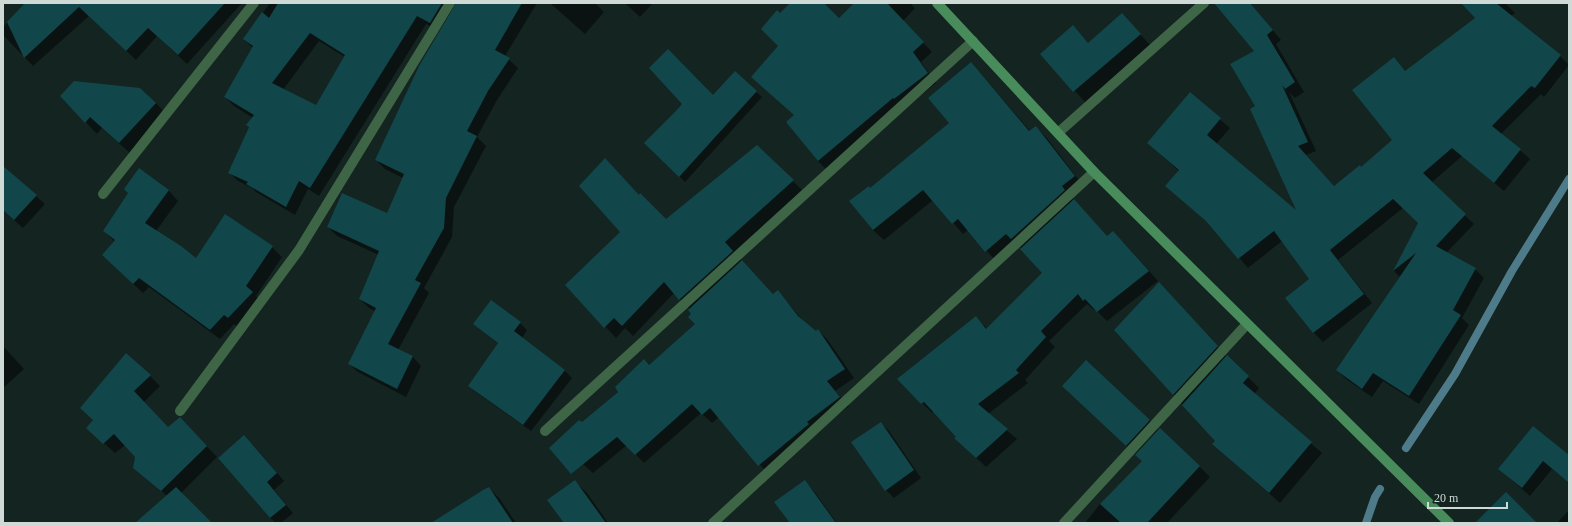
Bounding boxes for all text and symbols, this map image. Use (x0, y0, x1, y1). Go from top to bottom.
scale bar (1428, 484, 1507, 510)
text: 20 m (1434, 491, 1459, 505)

